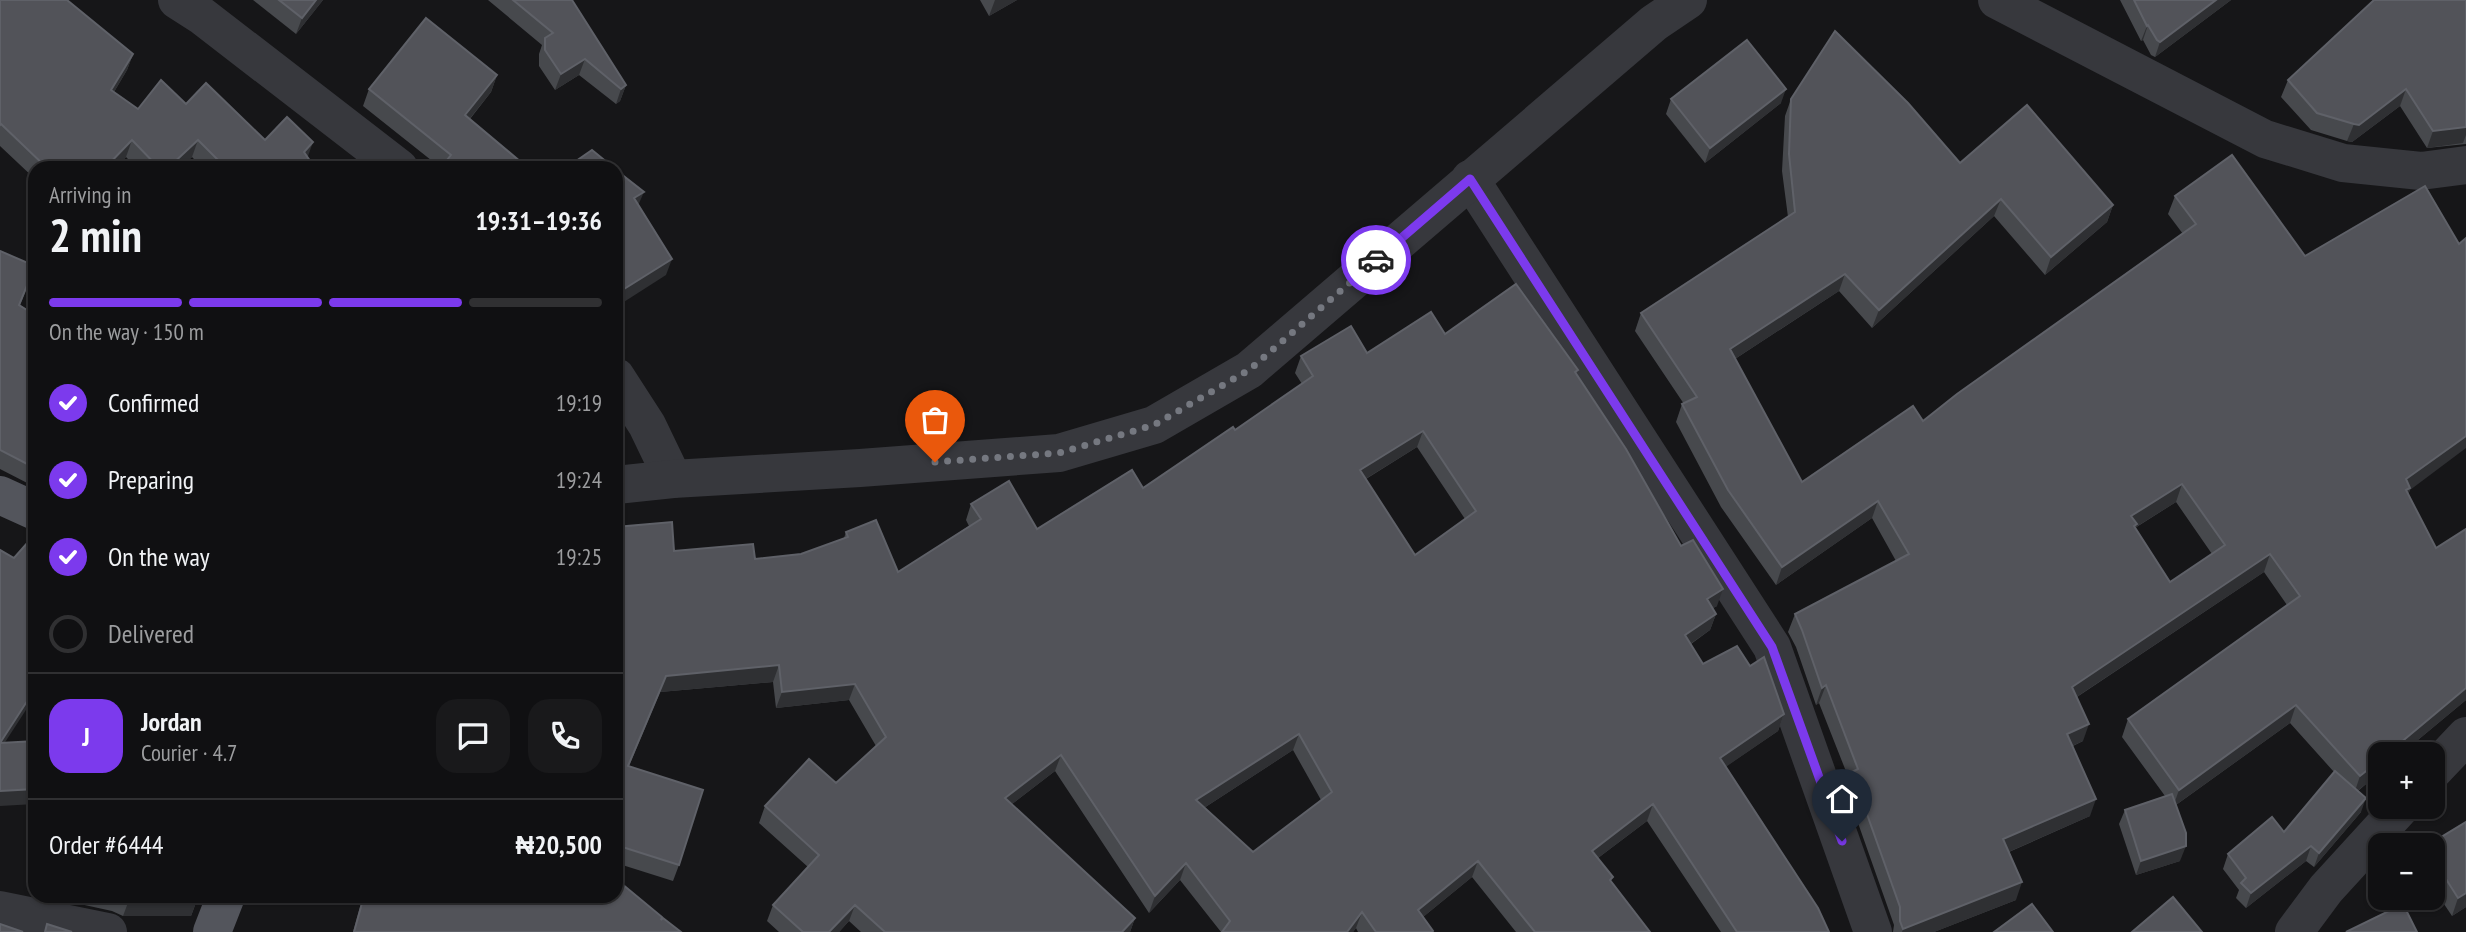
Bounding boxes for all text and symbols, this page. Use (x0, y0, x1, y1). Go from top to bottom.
text: Arriving in (49, 180, 131, 209)
text: 19:31–19:36 (475, 204, 602, 237)
text: 2 min (49, 205, 142, 265)
courier (1341, 225, 1411, 295)
icon: car (1357, 241, 1395, 279)
text: On the way · 150 m (49, 317, 204, 346)
icon: check (49, 384, 87, 422)
text: Confirmed (108, 386, 199, 419)
text: 19:19 (556, 388, 602, 417)
pin (905, 390, 965, 462)
icon: bag (916, 401, 954, 439)
icon: check (49, 461, 87, 499)
text: Preparing (108, 463, 194, 496)
text: 19:24 (556, 465, 602, 494)
icon: check (49, 538, 87, 576)
text: On the way (108, 540, 210, 573)
text: 19:25 (556, 542, 602, 571)
text: Delivered (108, 617, 194, 650)
button: chat (436, 699, 510, 773)
button: phone (528, 699, 602, 773)
text: Jordan (141, 705, 202, 738)
text: J (82, 720, 90, 753)
text: Courier · 4.7 (141, 738, 237, 767)
map controls (2368, 742, 2445, 910)
button: + (2368, 742, 2445, 819)
pin (1812, 769, 1872, 841)
icon: home (1823, 780, 1861, 818)
text: Order #6444 (49, 828, 164, 861)
text: ₦20,500 (515, 828, 602, 861)
button: − (2368, 833, 2445, 910)

